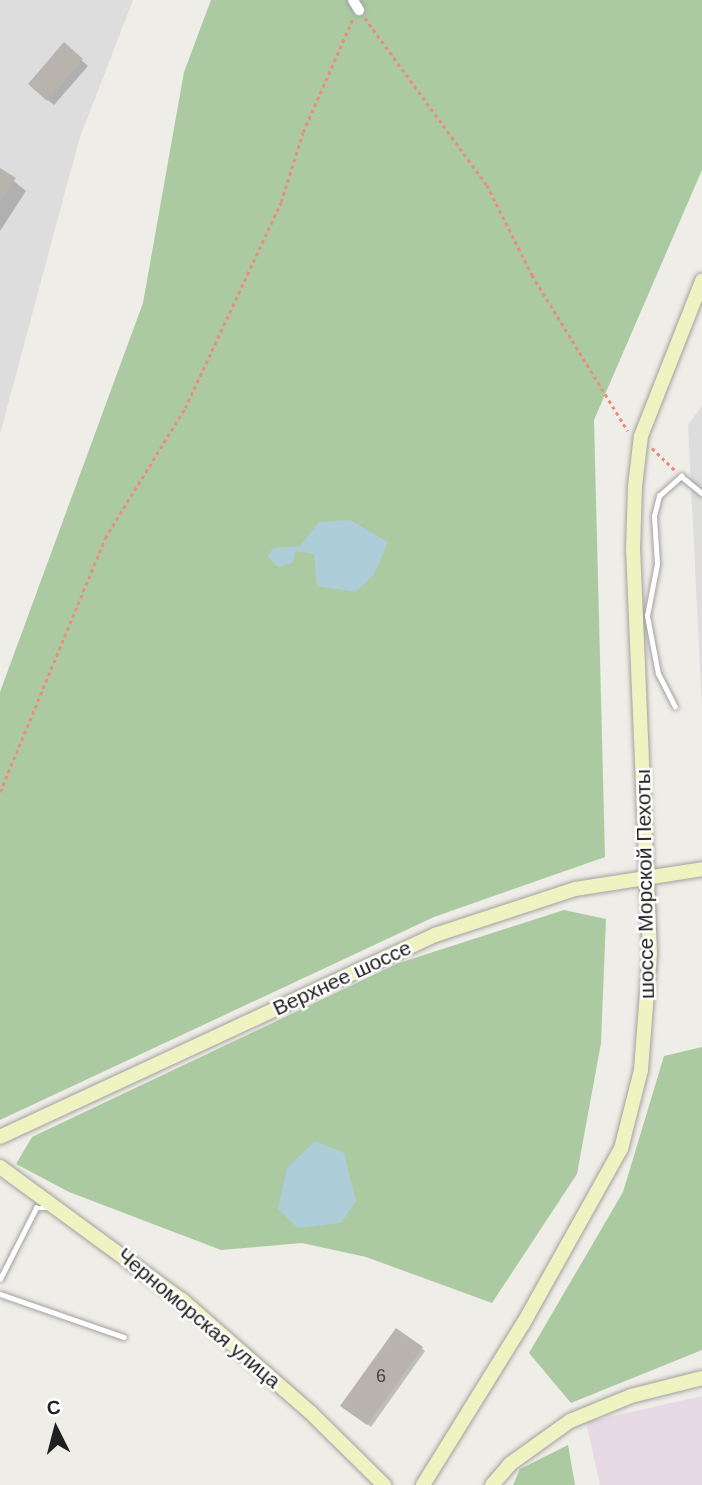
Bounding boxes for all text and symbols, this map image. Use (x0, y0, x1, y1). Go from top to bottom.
street label: шоссе Морской Пехоты (630, 769, 660, 999)
street label: Верхнее шоссе (269, 935, 415, 1021)
street label: Черноморская улица (112, 1242, 286, 1394)
house number: 6 (376, 1365, 386, 1387)
north arrow (21, 1394, 91, 1464)
text: С (46, 1396, 62, 1419)

